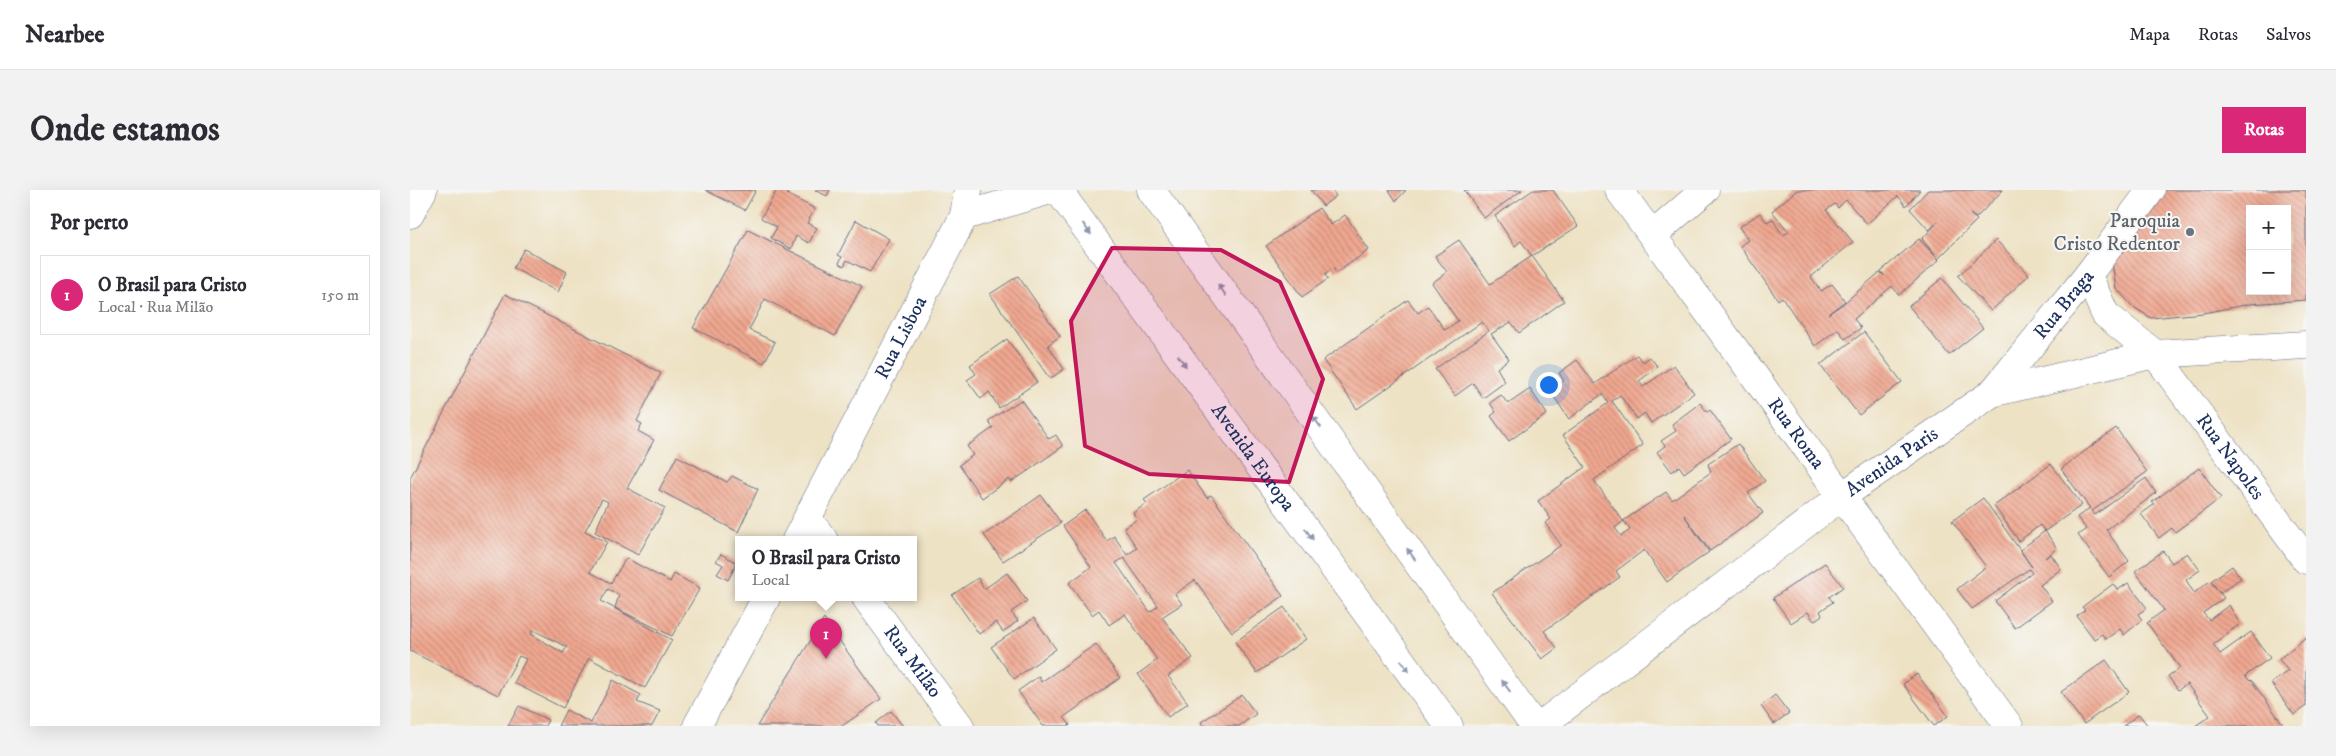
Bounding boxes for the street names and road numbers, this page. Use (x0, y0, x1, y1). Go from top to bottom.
street label: Rua Braga (2028, 264, 2100, 344)
street label: Rua Lisboa (869, 292, 933, 383)
street label: Rua Roma (1762, 393, 1831, 474)
street label: Avenida Europa (1205, 399, 1301, 517)
street label: Rua Napoles (2190, 409, 2270, 505)
street label: Avenida Paris (1841, 421, 1943, 502)
street label: Rua Milão (878, 621, 948, 703)

